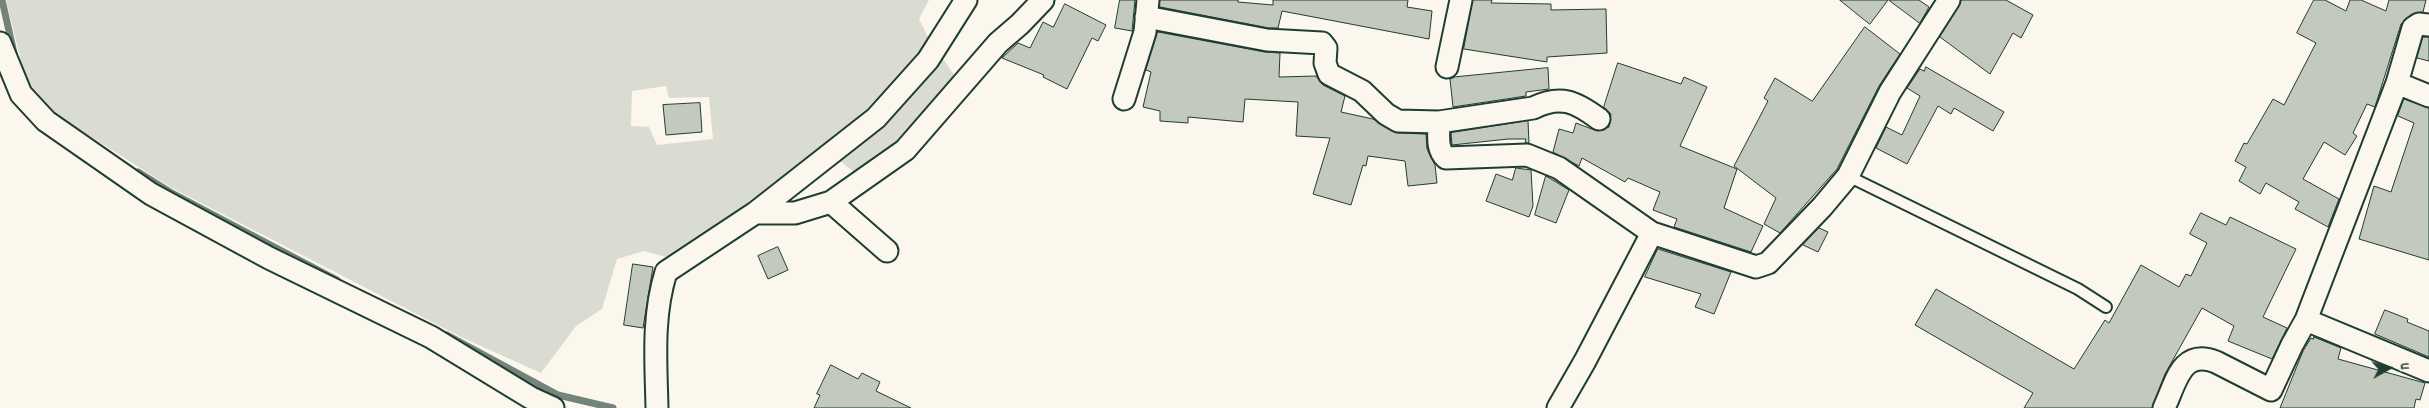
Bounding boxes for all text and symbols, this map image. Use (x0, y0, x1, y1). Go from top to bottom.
north arrow (2364, 343, 2414, 393)
text: U (2394, 362, 2414, 371)

